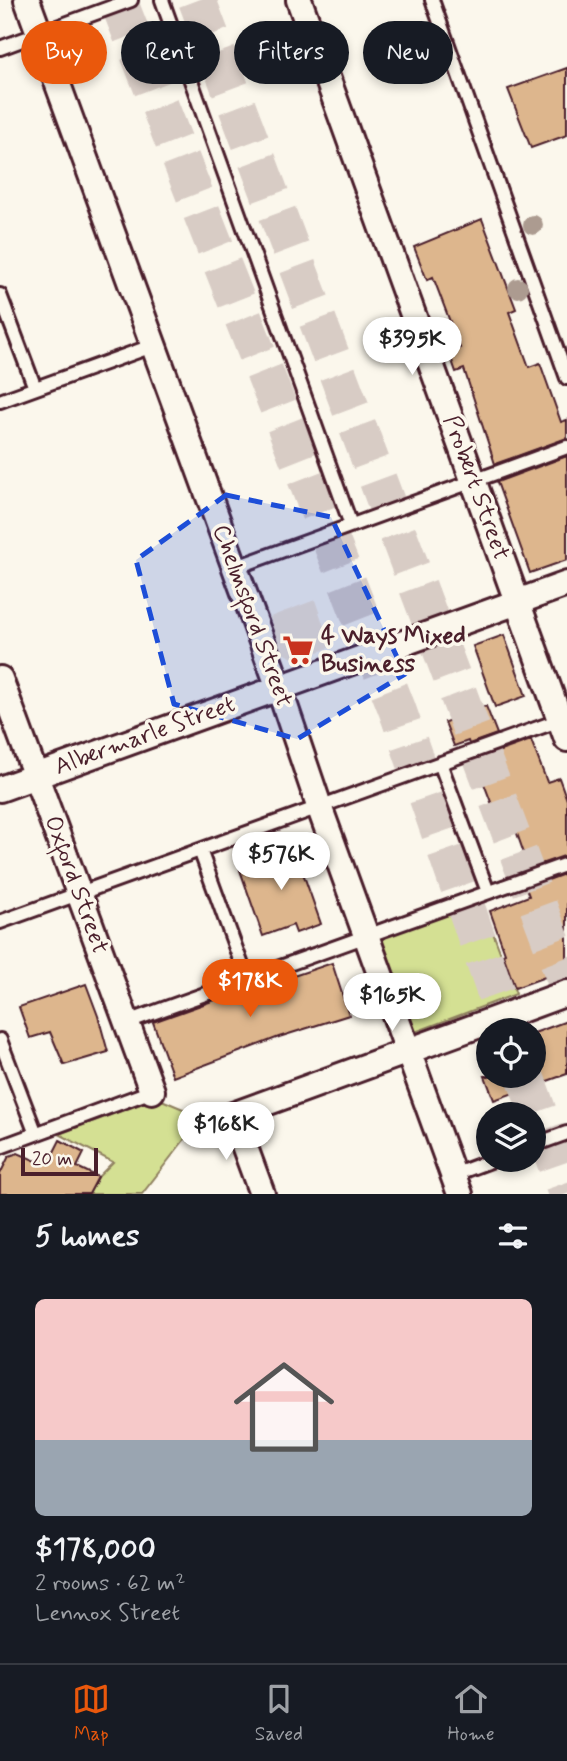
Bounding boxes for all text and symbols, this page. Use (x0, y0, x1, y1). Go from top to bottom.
chip: Buy (21, 21, 107, 84)
chip: Rent (121, 21, 220, 84)
chip: Filters (234, 21, 349, 84)
chip: New (363, 21, 453, 84)
pin: $395K (363, 318, 461, 377)
text: $395K (379, 325, 445, 355)
street label: Probert Street (435, 411, 517, 565)
street label: Chelmsford Street (203, 521, 299, 712)
place label: 4 Ways Mixed Business (321, 621, 466, 680)
supermarket icon: 4 Ways Mixed Business (281, 633, 315, 667)
street label: Albermarle Street (50, 689, 240, 783)
street label: Oxford Street (35, 811, 115, 959)
pin: $576K (232, 832, 330, 892)
text: $576K (248, 840, 314, 870)
pin: $178K (201, 960, 299, 1019)
text: $178K (218, 967, 282, 997)
pin: $165K (343, 974, 441, 1033)
text: $165K (359, 981, 425, 1011)
map controls (476, 1018, 546, 1172)
button: locate (476, 1018, 546, 1088)
pin: $168K (177, 1102, 275, 1162)
button: layers (476, 1102, 546, 1172)
text: $168K (193, 1110, 259, 1140)
scale bar (21, 1145, 98, 1177)
text: 20 m (32, 1147, 72, 1172)
text: 5 homes (35, 1217, 140, 1256)
icon: filters (494, 1217, 532, 1255)
icon: home (221, 1344, 347, 1470)
text: $178,000 (35, 1530, 156, 1569)
text: 2 rooms · 62 m² (35, 1569, 186, 1599)
text: Lennox Street (35, 1599, 180, 1629)
tab: Map (72, 1680, 110, 1747)
tab: Saved (255, 1680, 303, 1747)
tab: Home (447, 1680, 495, 1747)

